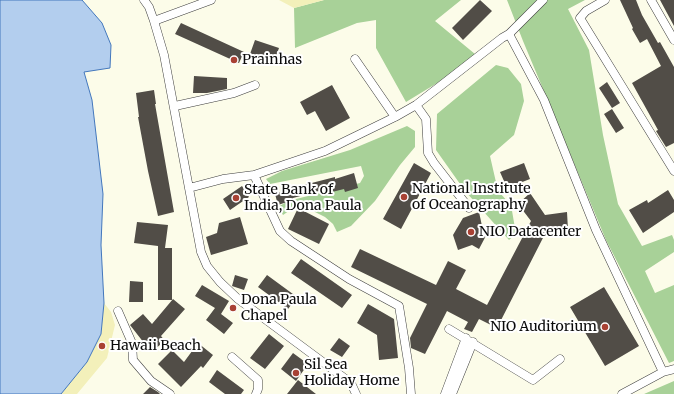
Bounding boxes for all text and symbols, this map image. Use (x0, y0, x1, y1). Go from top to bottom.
place label: Prainhas (242, 52, 302, 68)
marker: Prainhas (229, 55, 239, 65)
place label: National Institute of Oceanography (412, 181, 530, 214)
place label: State Bank of India, Dona Paula (244, 182, 361, 214)
marker: National Institute of Oceanography (399, 192, 409, 202)
marker: State Bank of India, Dona Paula (231, 193, 241, 203)
place label: NIO Datacenter (479, 224, 581, 240)
marker: NIO Datacenter (466, 227, 476, 237)
place label: Dona Paula Chapel (241, 292, 317, 324)
marker: Dona Paula Chapel (228, 303, 238, 313)
place label: NIO Auditorium (490, 319, 597, 335)
marker: NIO Auditorium (600, 322, 610, 332)
place label: Hawaii Beach (110, 338, 201, 354)
marker: Hawaii Beach (97, 341, 107, 351)
place label: Sil Sea Holiday Home (304, 357, 400, 390)
marker: Sil Sea Holiday Home (291, 368, 301, 378)

